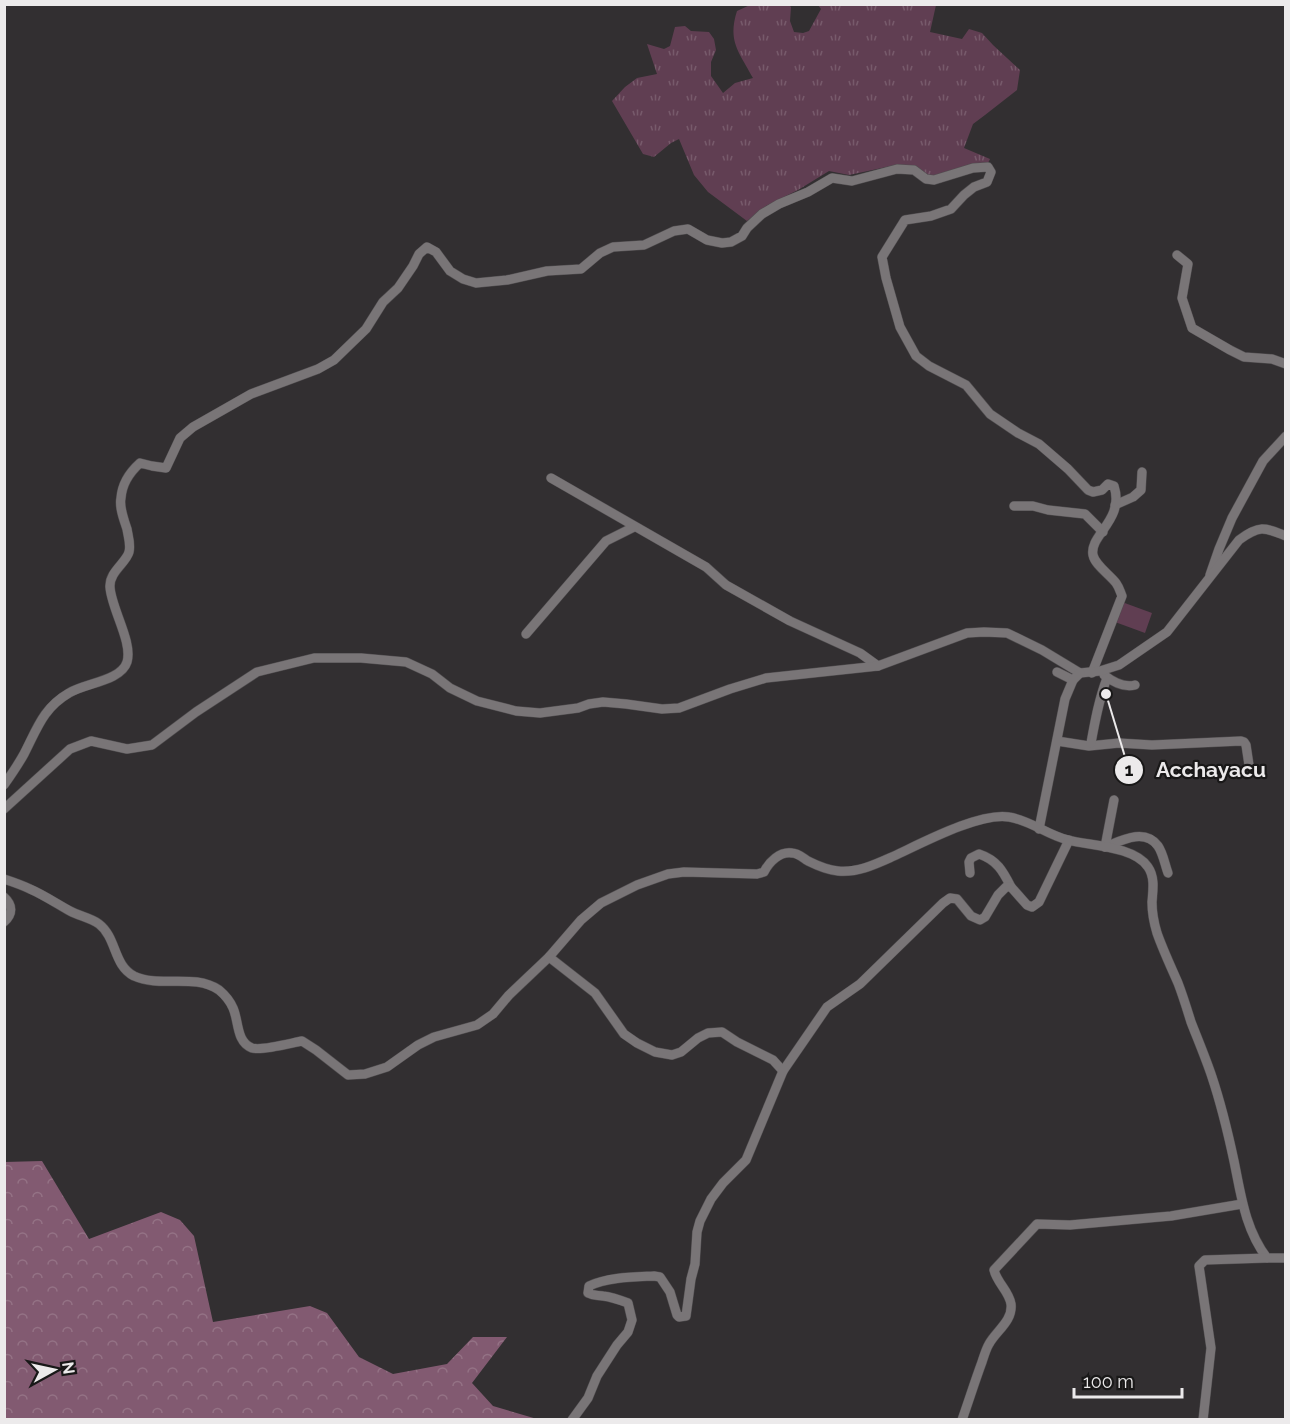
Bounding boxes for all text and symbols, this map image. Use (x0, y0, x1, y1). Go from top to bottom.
callout: Acchayacu (1114, 750, 1278, 789)
text: Acchayacu (1156, 757, 1266, 782)
text: 1 (1125, 759, 1134, 780)
north arrow (24, 1340, 84, 1400)
text: N (58, 1361, 79, 1375)
scale bar (1074, 1361, 1182, 1399)
text: 100 m (1083, 1371, 1134, 1392)

